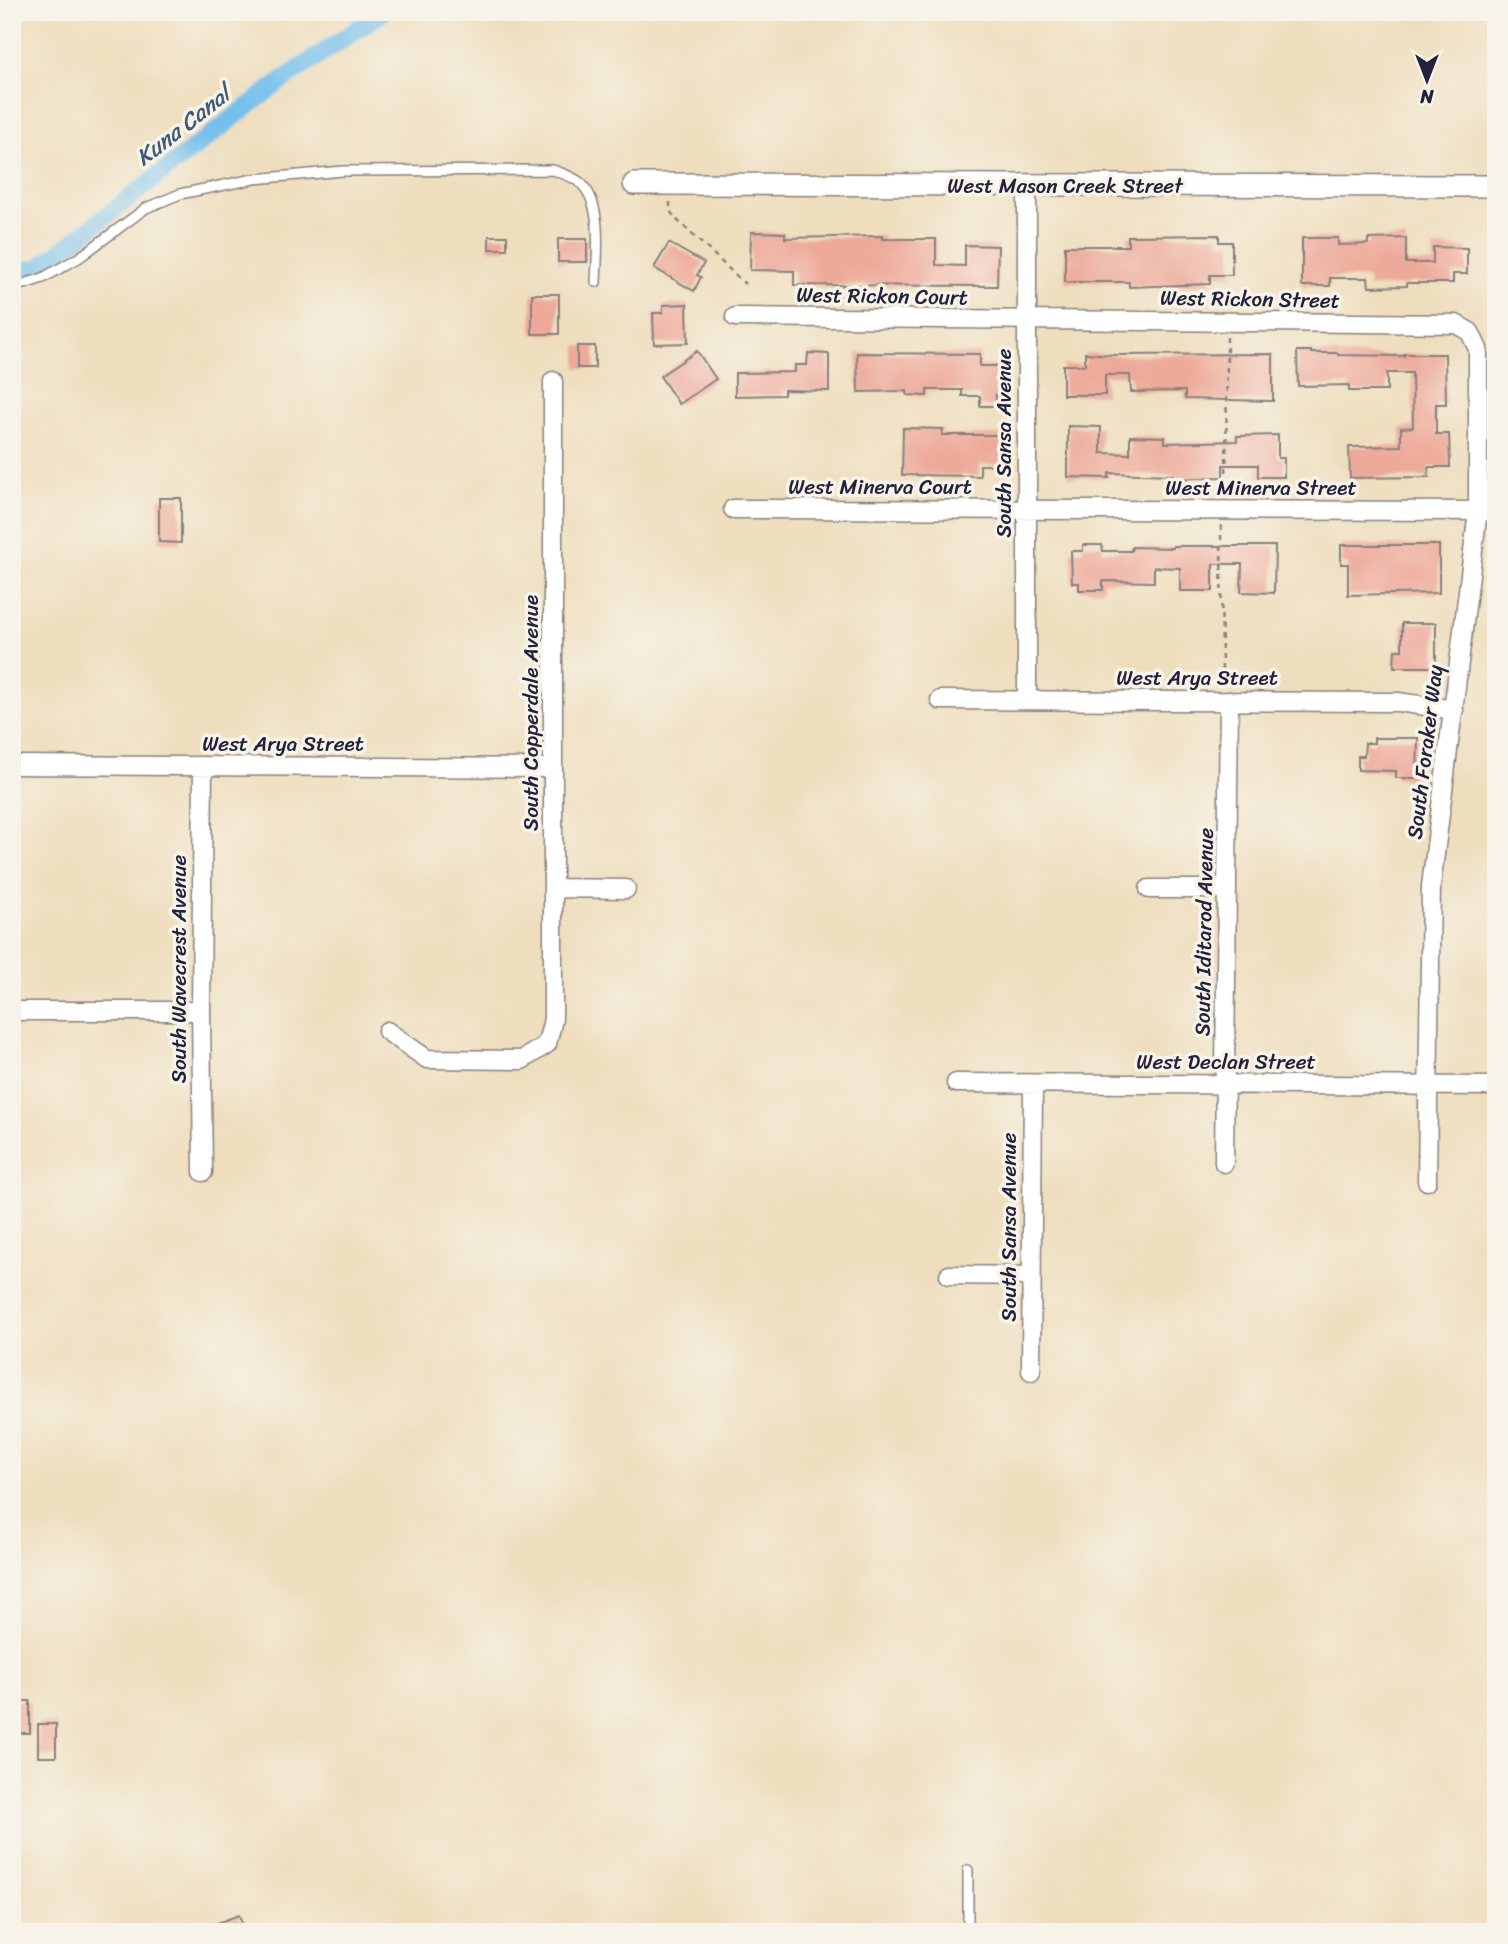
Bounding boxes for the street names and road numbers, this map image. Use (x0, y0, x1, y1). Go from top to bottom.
street label: West Mason Creek Street (947, 167, 1184, 205)
street label: West Rickon Court (796, 276, 968, 316)
street label: West Rickon Street (1160, 278, 1340, 320)
street label: South Sansa Avenue (985, 348, 1023, 538)
street label: West Minerva Court (788, 468, 972, 506)
street label: West Minerva Street (1165, 469, 1357, 507)
street label: South Copperdale Avenue (512, 595, 550, 831)
street label: West Arya Street (1116, 659, 1278, 697)
street label: South Foraker Way (1395, 662, 1455, 841)
street label: West Arya Street (202, 725, 364, 763)
street label: South Iditarod Avenue (1183, 827, 1225, 1037)
street label: South Wavecrest Avenue (160, 855, 198, 1083)
street label: West Declan Street (1136, 1043, 1316, 1081)
street label: South Sansa Avenue (990, 1132, 1028, 1322)

